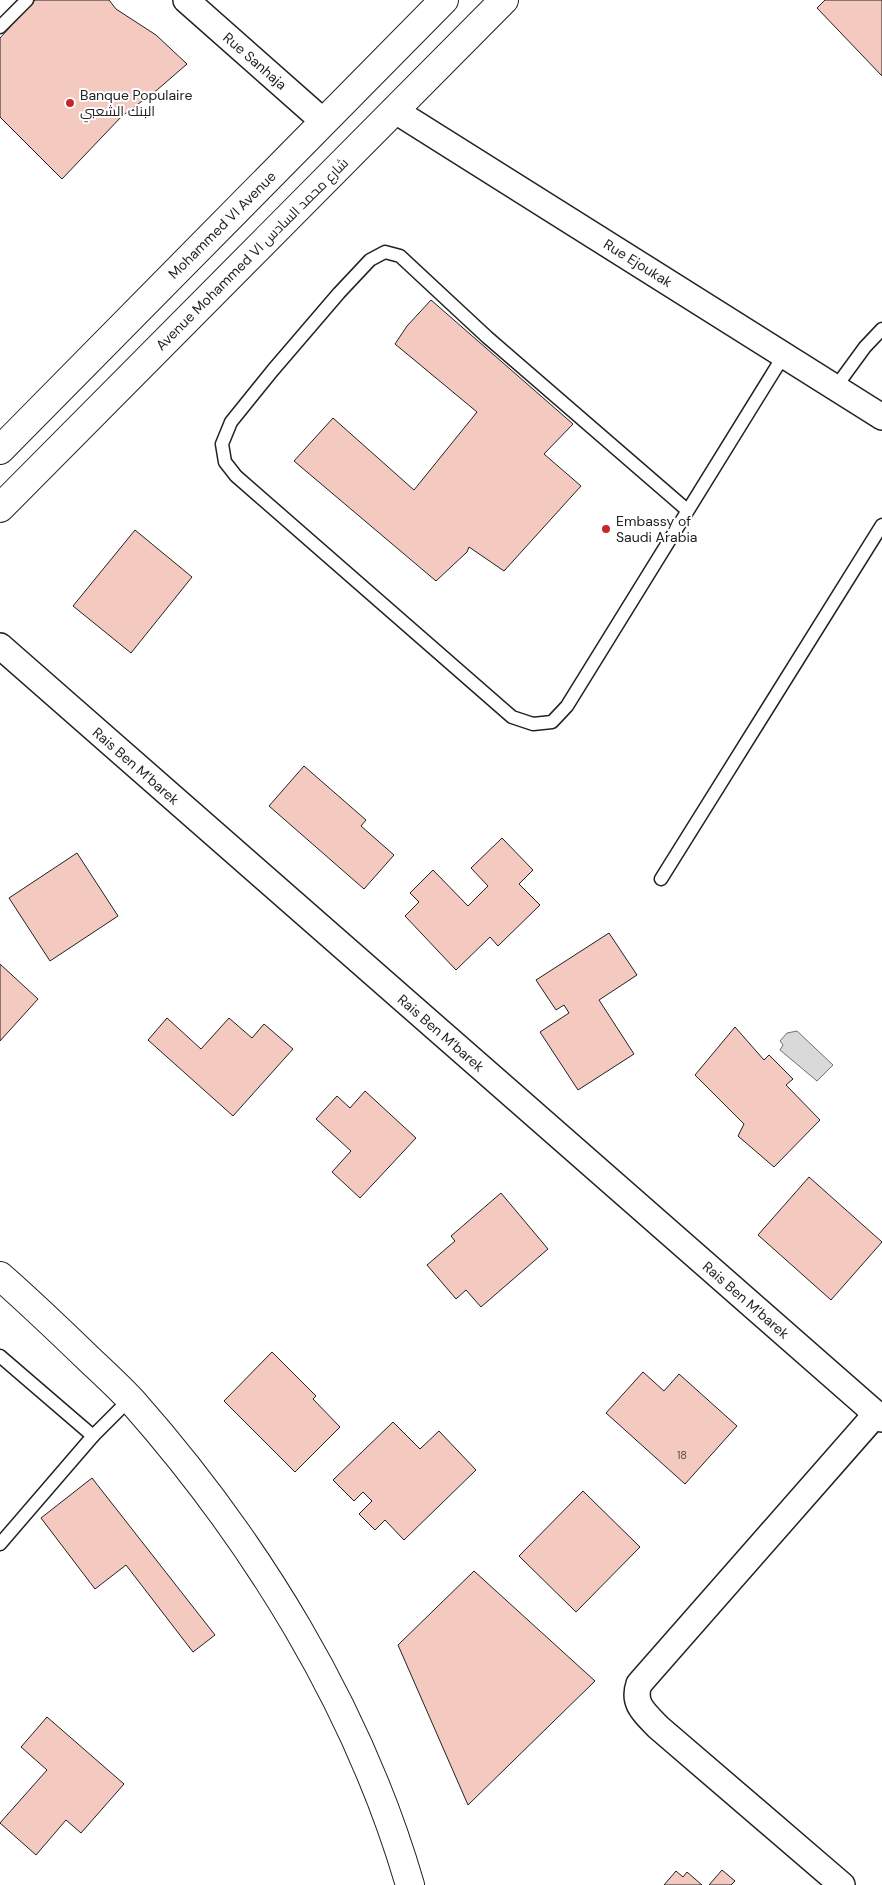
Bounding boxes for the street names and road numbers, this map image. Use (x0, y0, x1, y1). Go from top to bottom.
street label: Rue Sanhaja (219, 28, 291, 94)
street label: Avenue Mohammed VI شارع محمد السادس (152, 154, 352, 354)
street label: Mohammed VI Avenue (164, 167, 280, 283)
street label: Rue Ejoukak (600, 235, 676, 291)
street label: Rais Ben M’barek (89, 723, 183, 809)
street label: Rais Ben M’barek (394, 990, 488, 1076)
street label: Rais Ben M’barek (699, 1257, 793, 1343)

